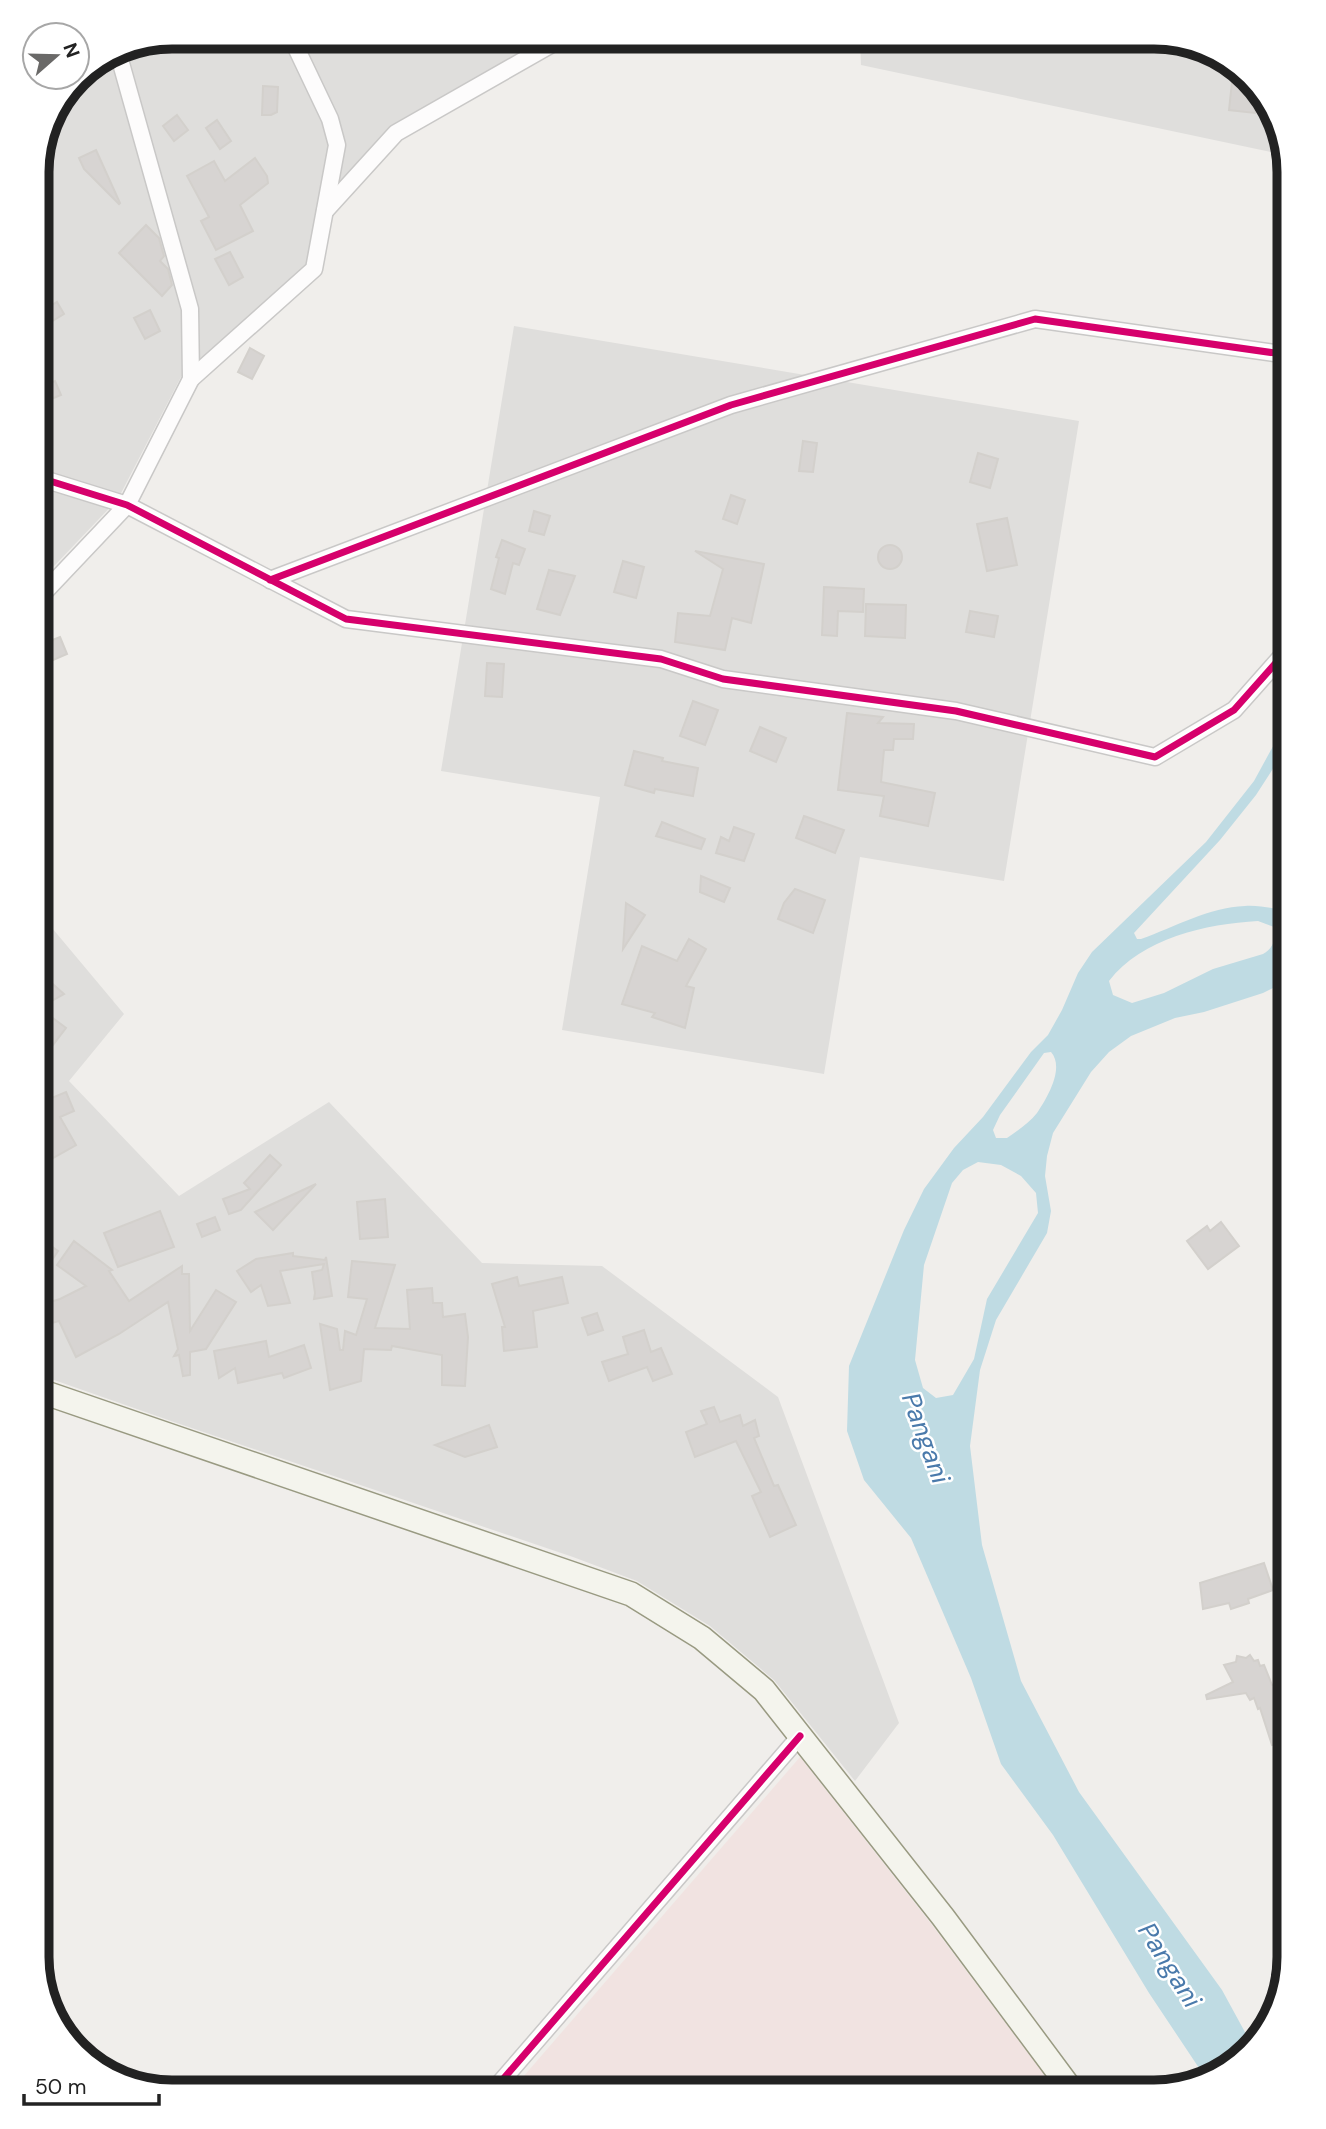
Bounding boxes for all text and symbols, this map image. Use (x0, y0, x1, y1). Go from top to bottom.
north arrow (21, 21, 91, 91)
text: N (57, 40, 86, 61)
water label: Pangani (894, 1388, 958, 1489)
water label: Pangani (1131, 1916, 1210, 2015)
scale bar (24, 2062, 159, 2106)
text: 50 m (35, 2073, 86, 2101)

